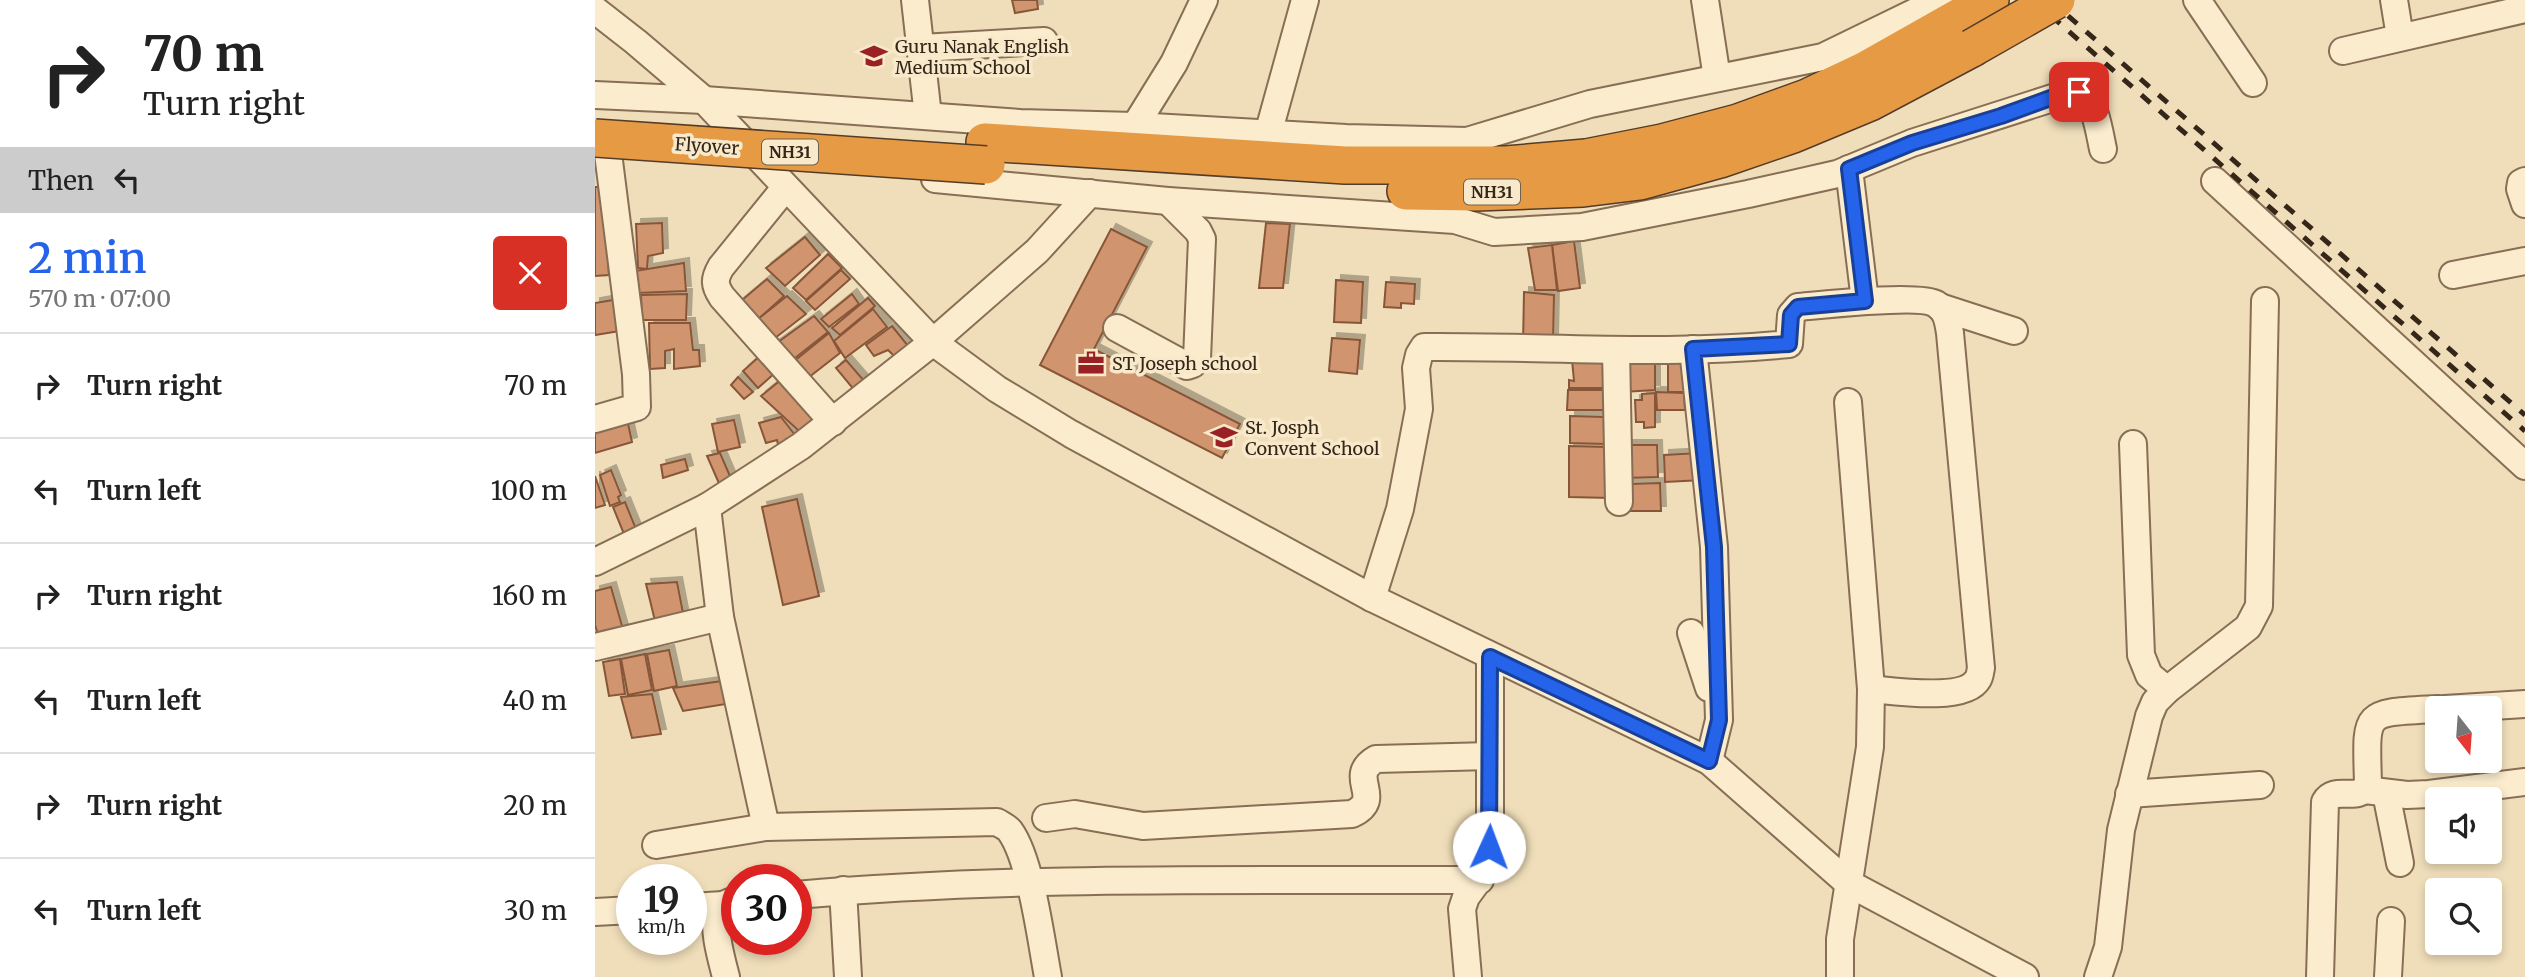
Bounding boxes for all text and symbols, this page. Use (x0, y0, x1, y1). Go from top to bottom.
text: 70 m (143, 23, 264, 84)
icon: right (28, 28, 119, 119)
place label: Guru Nanak English Medium School (895, 35, 1069, 79)
school or university icon: Guru Nanak English Medium School (859, 41, 889, 71)
pin (2049, 62, 2109, 122)
icon: arrive (2060, 73, 2098, 111)
text: Turn right (143, 84, 305, 124)
street label: Flyover (674, 132, 740, 160)
road number: NH31 (762, 140, 818, 164)
icon: left (108, 161, 146, 199)
text: Then (28, 164, 94, 197)
road number: NH31 (1464, 180, 1520, 204)
text: 2 min (28, 232, 147, 284)
button: close (493, 236, 567, 310)
text: 570 m · 07:00 (28, 284, 171, 313)
office icon: ST Joseph school (1076, 348, 1106, 378)
place label: ST Joseph school (1112, 352, 1258, 375)
icon: right (28, 367, 66, 405)
text: Turn right (87, 369, 222, 402)
text: 70 m (504, 369, 567, 402)
place label: St. Josph Convent School (1245, 416, 1380, 460)
school or university icon: St. Josph Convent School (1209, 422, 1239, 452)
icon: left (28, 472, 66, 510)
text: Turn left (87, 474, 201, 507)
text: 100 m (491, 474, 567, 507)
icon: right (28, 577, 66, 615)
text: Turn right (87, 579, 222, 612)
text: 160 m (492, 579, 567, 612)
icon: left (28, 682, 66, 720)
text: Turn left (87, 684, 201, 717)
text: 40 m (503, 684, 567, 717)
north arrow (2425, 696, 2503, 774)
map controls (2425, 696, 2502, 955)
icon: right (28, 787, 66, 825)
button: sound (2425, 787, 2502, 864)
text: Turn right (87, 789, 222, 822)
text: 20 m (503, 789, 567, 822)
position arrow (1452, 810, 1526, 884)
speed limit sign: 30 (721, 864, 812, 955)
text: 19 (643, 878, 680, 922)
button: search (2425, 878, 2502, 955)
icon: left (28, 892, 66, 930)
text: Turn left (87, 894, 201, 927)
text: 30 m (504, 894, 567, 927)
text: km/h (638, 915, 685, 938)

